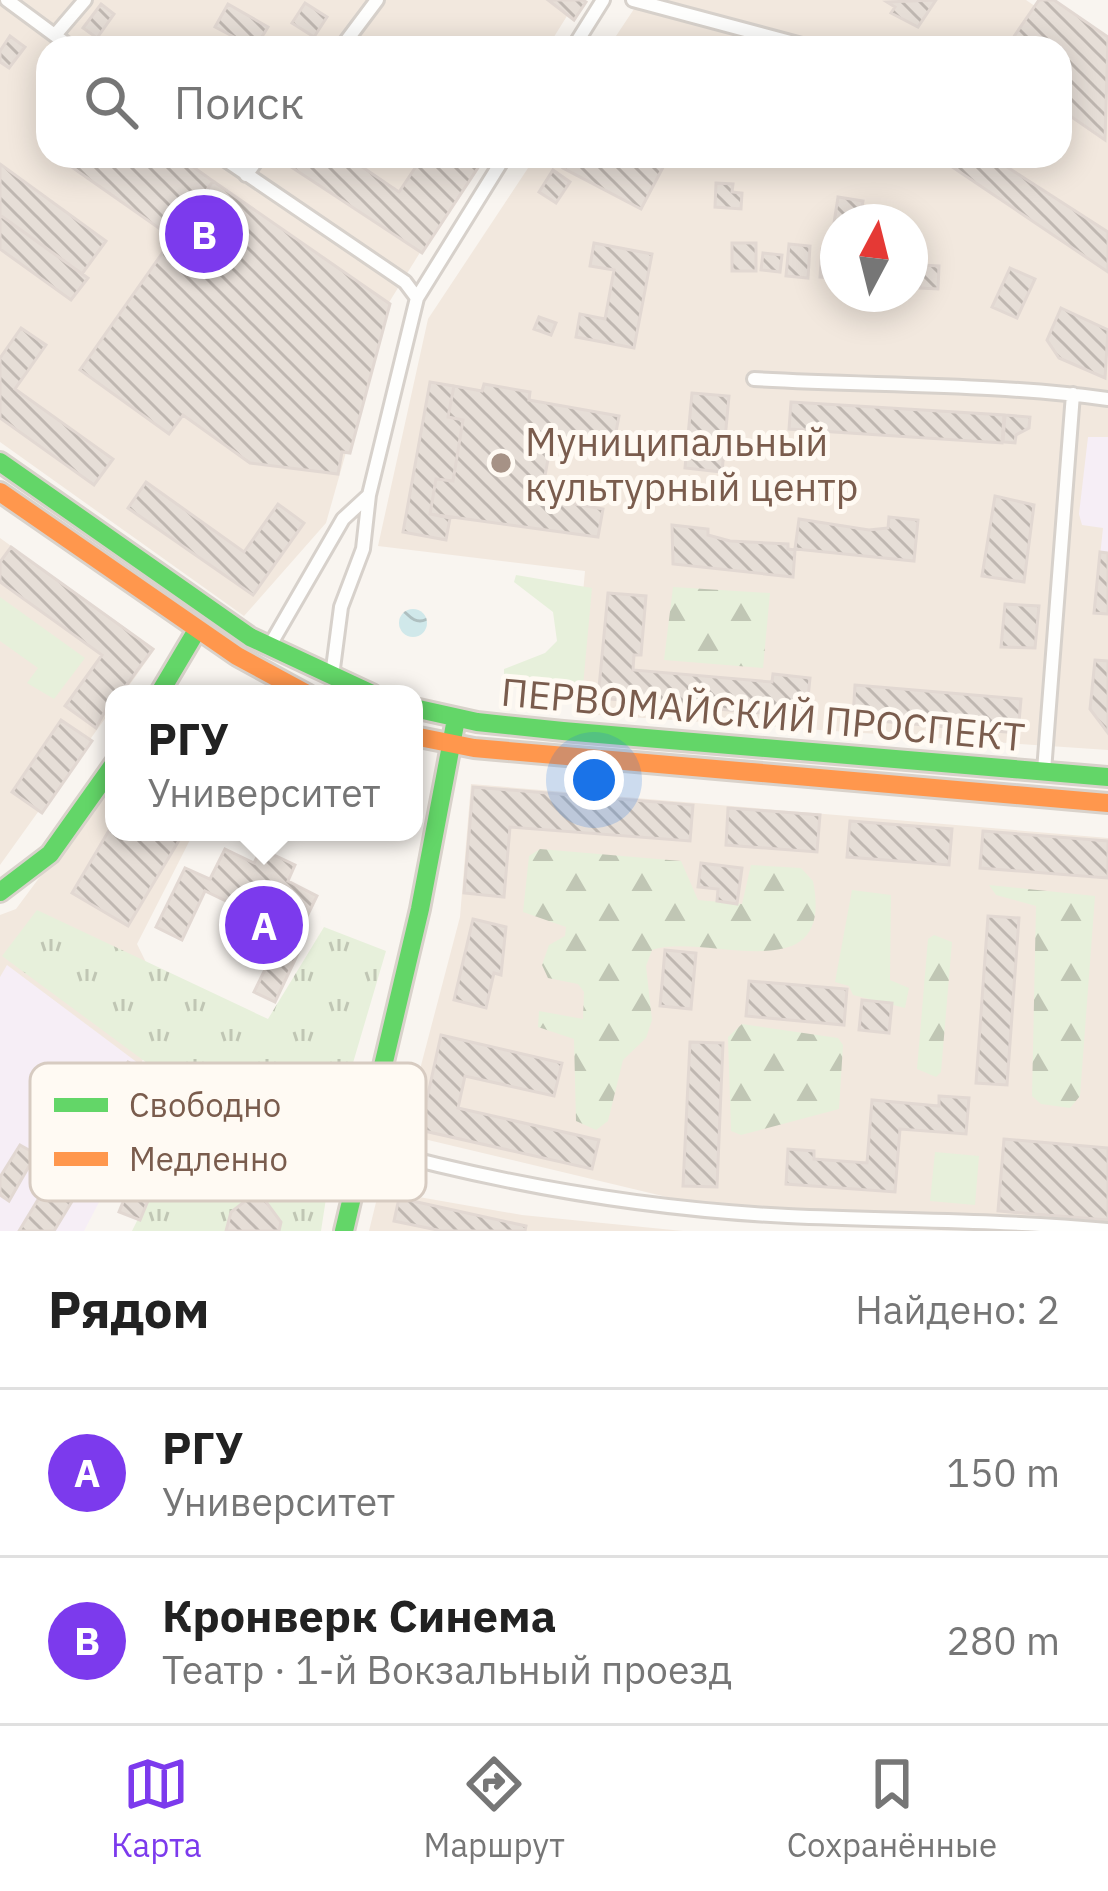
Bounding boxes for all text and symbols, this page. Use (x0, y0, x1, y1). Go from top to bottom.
search box (36, 36, 1072, 168)
icon: search (78, 69, 144, 135)
text: Поиск (174, 73, 304, 131)
pin: B (165, 189, 243, 279)
north arrow (820, 204, 928, 312)
place label: Муниципальный культурный центр (525, 416, 858, 512)
marker: Муниципальный культурный центр (488, 450, 514, 476)
street label: ПЕРВОМАЙСКИЙ ПРОСПЕКТ (499, 666, 1027, 762)
popup (105, 685, 423, 841)
text: РГУ (147, 709, 229, 767)
your location (564, 750, 624, 810)
text: Университет (147, 767, 381, 818)
pin: A (225, 880, 303, 970)
legend (30, 1063, 426, 1201)
text: Свободно (129, 1083, 281, 1126)
text: Медленно (129, 1137, 288, 1180)
text: Рядом (48, 1276, 210, 1342)
text: Найдено: 2 (855, 1284, 1060, 1335)
text: РГУ (162, 1418, 244, 1476)
text: A (74, 1447, 100, 1498)
text: 150 m (947, 1447, 1060, 1498)
text: Университет (162, 1476, 395, 1527)
text: Кронверк Синема (162, 1586, 556, 1644)
text: B (74, 1615, 100, 1666)
text: 280 m (947, 1615, 1060, 1666)
text: Театр · 1-й Вокзальный проезд (162, 1644, 732, 1695)
tab: Карта (111, 1751, 202, 1866)
tab: Маршрут (424, 1751, 565, 1866)
tab: Сохранённые (787, 1751, 997, 1866)

